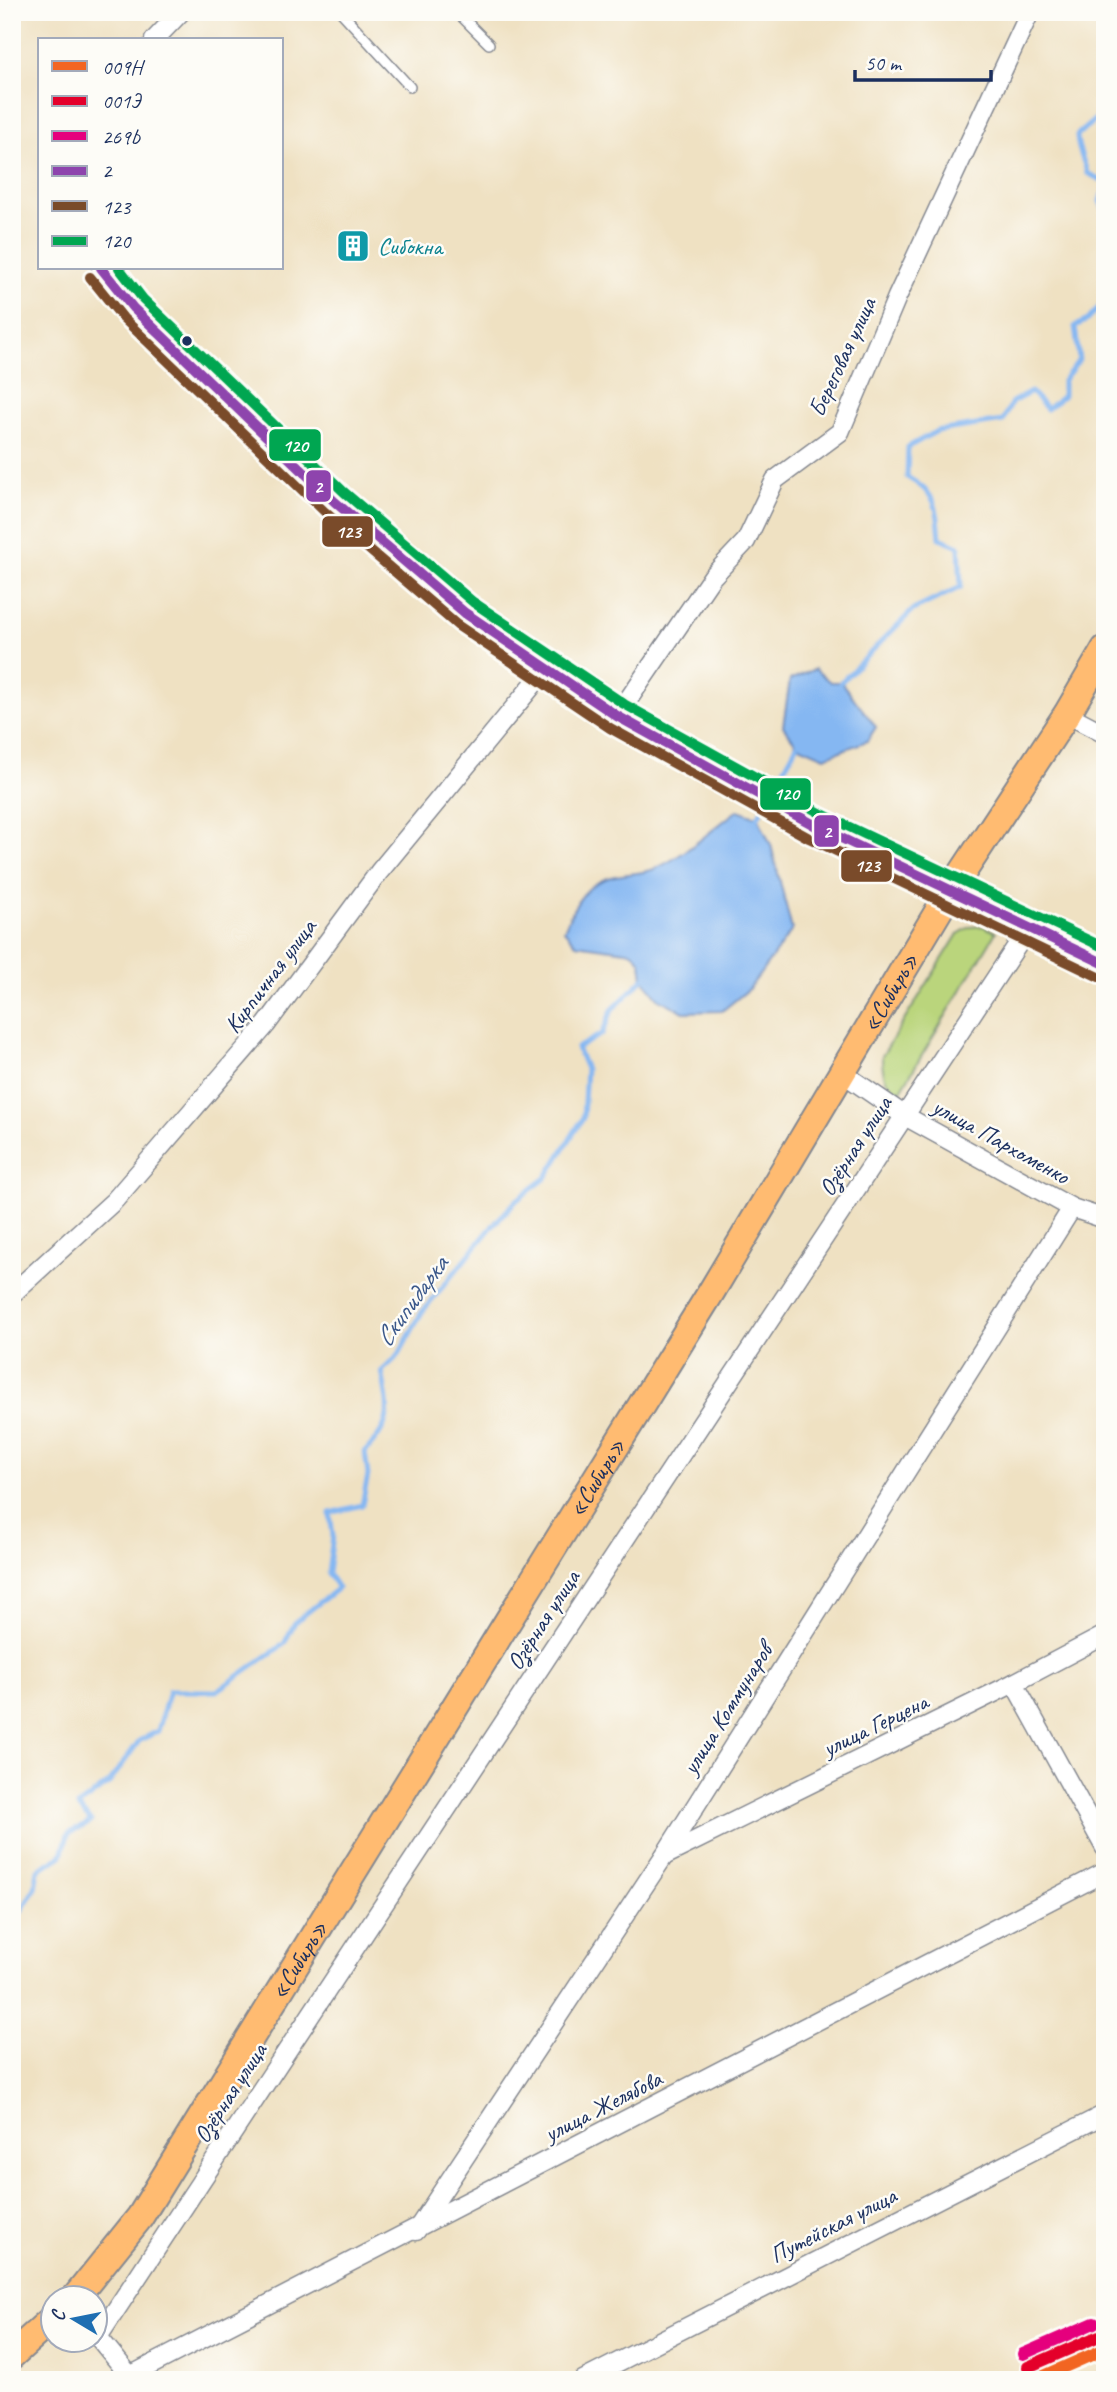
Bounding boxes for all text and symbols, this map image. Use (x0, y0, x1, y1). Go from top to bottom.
legend (38, 38, 284, 270)
scale bar (855, 38, 991, 82)
text: 50 m (865, 50, 903, 76)
text: 009Н (102, 54, 145, 80)
text: 001Э (102, 88, 142, 114)
text: 269Ь (102, 124, 141, 150)
text: 2 (102, 158, 113, 184)
text: 123 (102, 194, 132, 220)
building icon: Сибокна (334, 227, 372, 265)
text: 120 (102, 228, 132, 254)
place label: Сибокна (378, 231, 444, 261)
street label: Береговая улица (801, 292, 883, 421)
unlabelled marker (180, 334, 194, 348)
line badge: 120 (268, 428, 322, 462)
text: 120 (282, 434, 310, 458)
line badge: 2 (305, 469, 332, 503)
text: 2 (314, 475, 325, 499)
line badge: 123 (321, 515, 374, 548)
text: 123 (335, 520, 363, 544)
line badge: 120 (759, 777, 812, 811)
text: 120 (773, 782, 801, 806)
line badge: 2 (813, 814, 840, 848)
text: 2 (823, 820, 834, 844)
line badge: 123 (840, 849, 893, 883)
text: 123 (854, 854, 882, 878)
street label: Кирпичная улица (217, 912, 324, 1039)
street label: «Сибирь» (855, 947, 925, 1037)
street label: Озёрная улица (812, 1089, 900, 1202)
street label: улица Пархоменко (926, 1090, 1076, 1192)
water label: Скипидарка (368, 1247, 457, 1353)
street label: «Сибирь» (561, 1433, 632, 1522)
street label: Озёрная улица (500, 1563, 588, 1676)
street label: улица Коммунаров (674, 1633, 782, 1782)
street label: улица Герцена (816, 1686, 935, 1764)
street label: «Сибирь» (263, 1915, 334, 2005)
street label: Озёрная улица (187, 2036, 275, 2149)
street label: улица Желябова (537, 2063, 668, 2149)
street label: Путейская улица (765, 2180, 903, 2270)
north arrow (38, 2284, 108, 2354)
text: С (46, 2307, 71, 2323)

